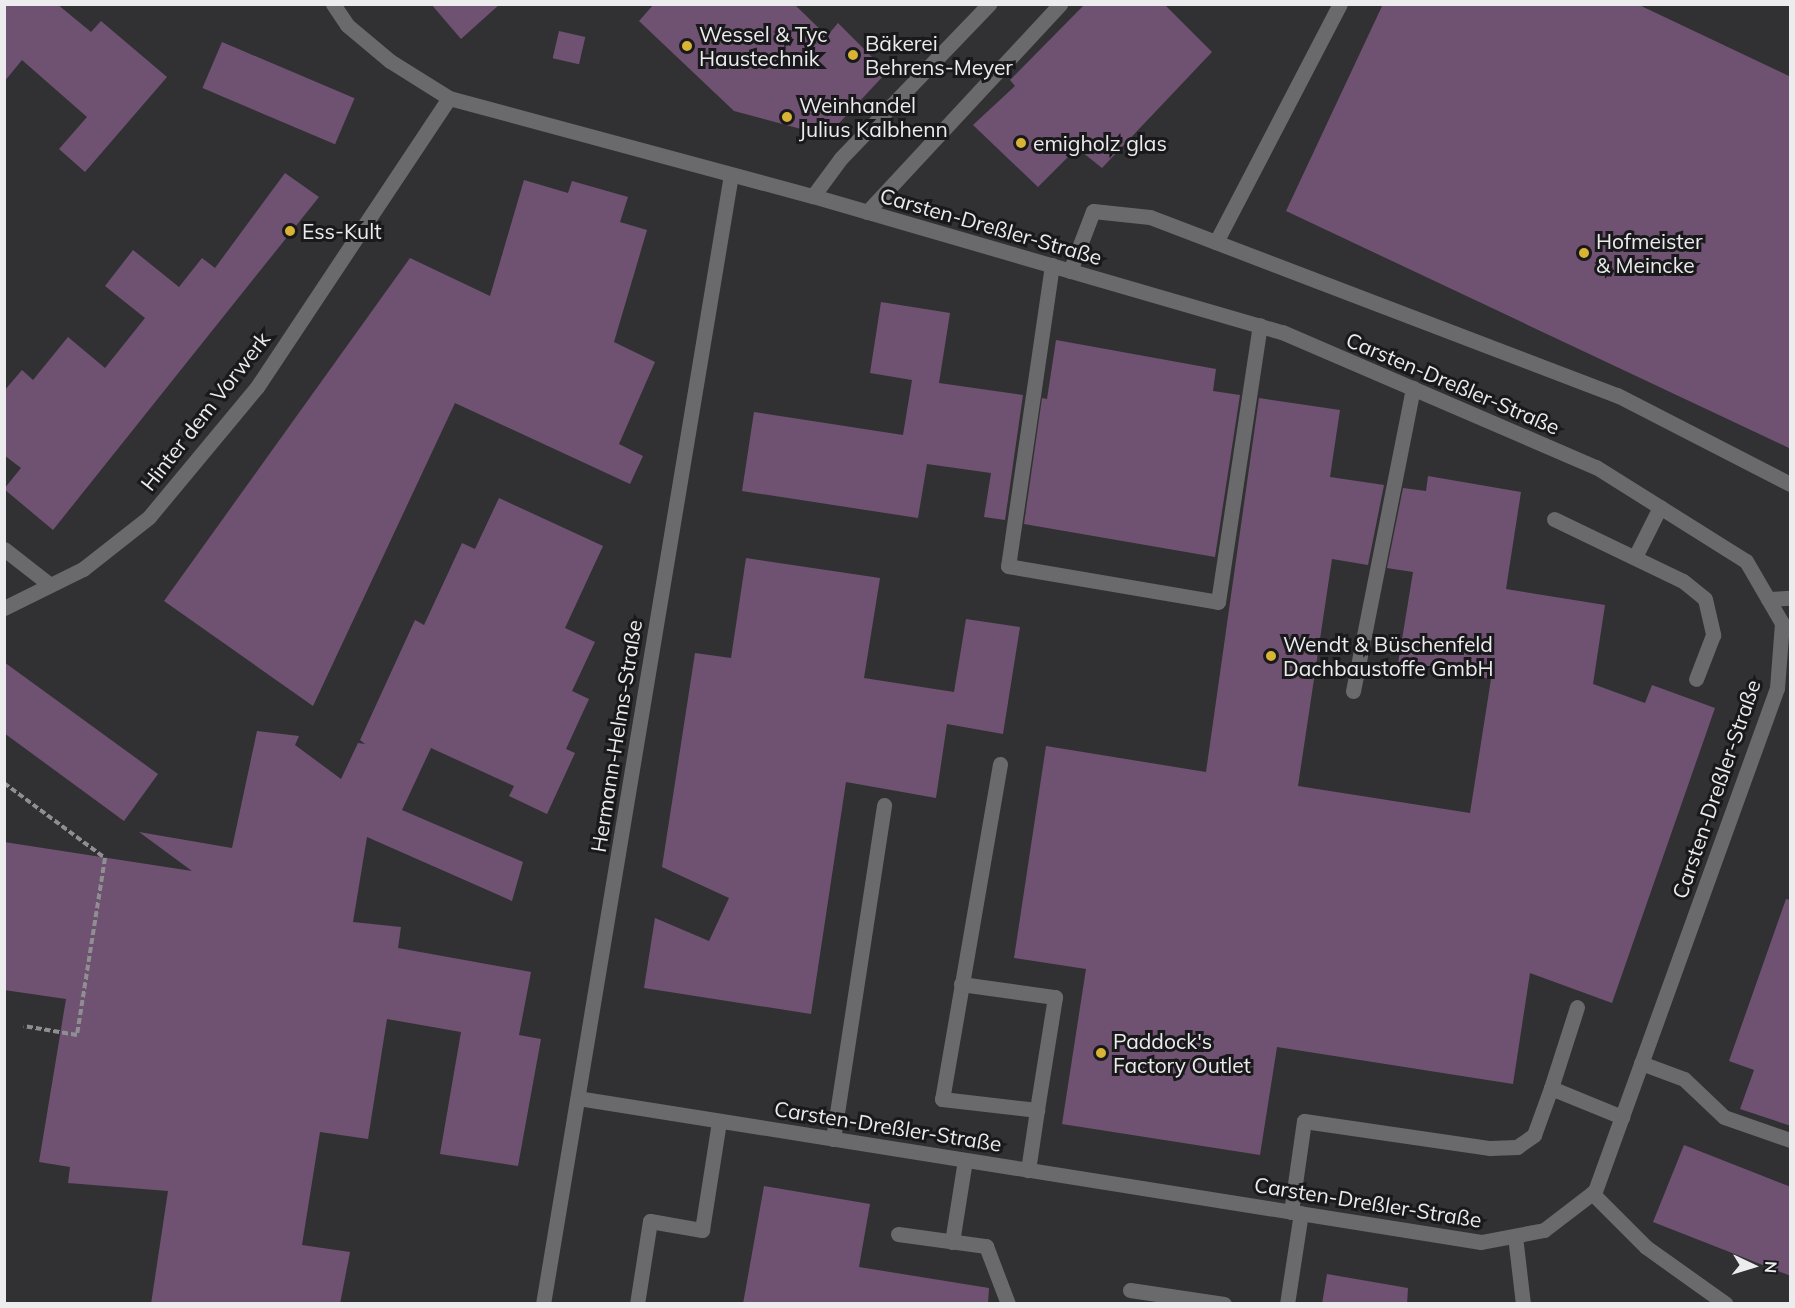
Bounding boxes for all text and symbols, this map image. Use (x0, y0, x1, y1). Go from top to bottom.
place label: Wessel & Tyc Haustechnik (699, 21, 828, 71)
place label: Bäkerei Behrens-Meyer (865, 30, 1013, 80)
marker: Wessel & Tyc Haustechnik (680, 39, 694, 53)
marker: Bäkerei Behrens-Meyer (846, 48, 860, 62)
place label: Weinhandel Julius Kalbhenn (799, 92, 948, 142)
marker: Weinhandel Julius Kalbhenn (780, 110, 794, 124)
place label: emigholz glas (1033, 130, 1167, 156)
marker: emigholz glas (1014, 136, 1028, 150)
street label: Carsten-Dreßler-Straße (877, 182, 1105, 270)
place label: Ess-Kult (302, 218, 382, 244)
marker: Ess-Kult (283, 224, 297, 238)
place label: Hofmeister & Meincke (1596, 228, 1703, 278)
marker: Hofmeister & Meincke (1577, 246, 1591, 260)
street label: Hinter dem Vorwerk (135, 327, 275, 495)
street label: Carsten-Dreßler-Straße (1342, 327, 1564, 439)
street label: Hermann-Helms-Straße (585, 618, 647, 854)
place label: Wendt & Büschenfeld Dachbaustoffe GmbH (1283, 631, 1494, 681)
marker: Wendt & Büschenfeld Dachbaustoffe GmbH (1264, 649, 1278, 663)
street label: Carsten-Dreßler-Straße (1667, 676, 1765, 902)
place label: Paddock's Factory Outlet (1113, 1028, 1251, 1078)
marker: Paddock's Factory Outlet (1094, 1046, 1108, 1060)
street label: Carsten-Dreßler-Straße (773, 1096, 1003, 1156)
street label: Carsten-Dreßler-Straße (1253, 1172, 1483, 1232)
north arrow (1723, 1236, 1783, 1296)
text: N (1761, 1261, 1781, 1274)

